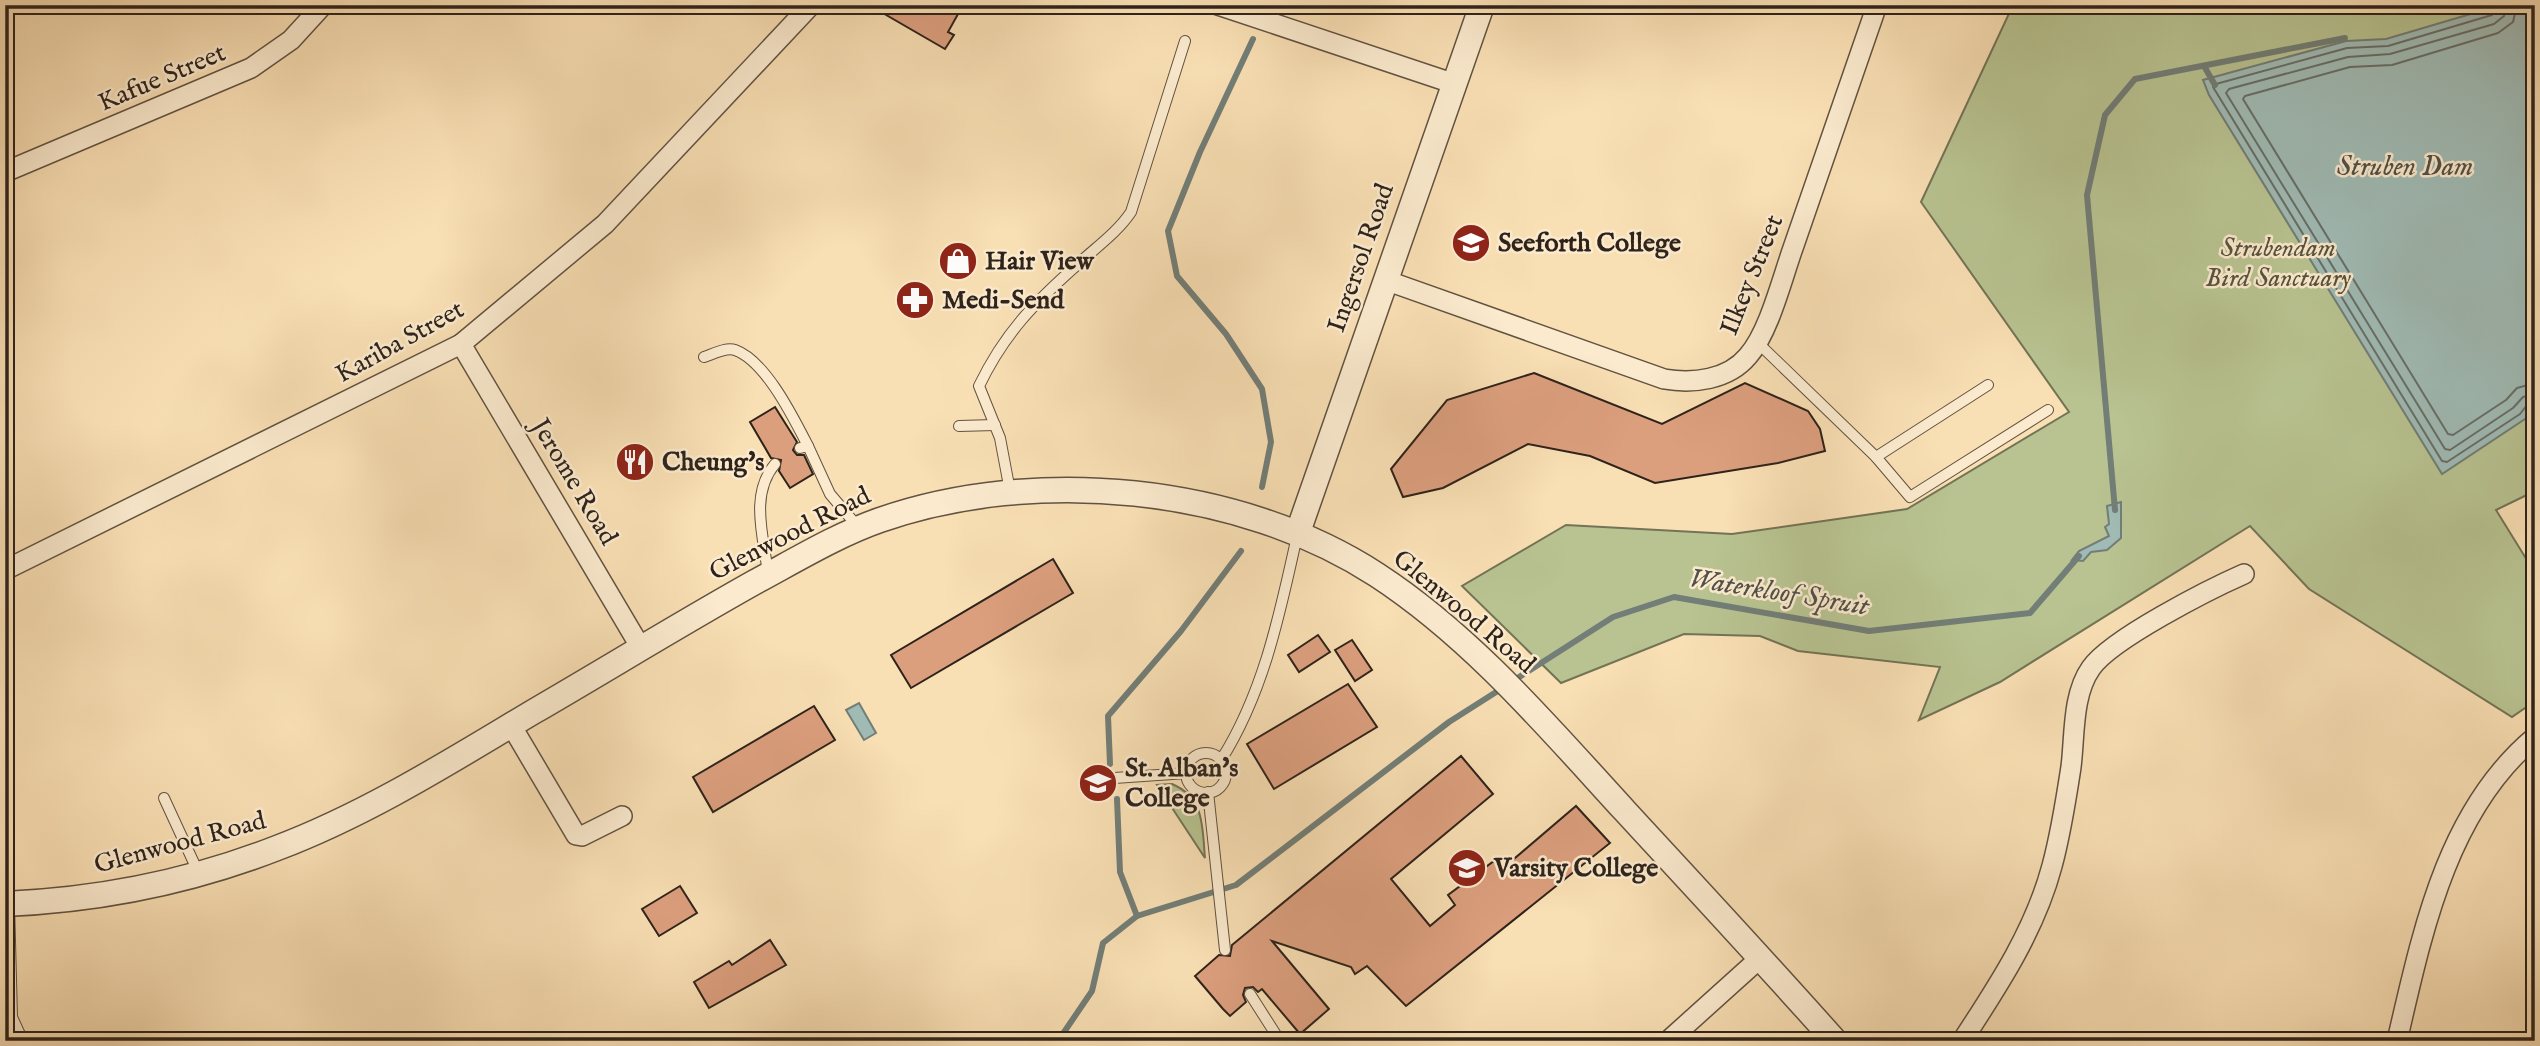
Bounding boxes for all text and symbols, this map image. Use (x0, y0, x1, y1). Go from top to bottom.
street label: Kafue Street (93, 36, 231, 120)
water label: Struben Dam (2337, 150, 2473, 185)
street label: Ingersol Road (1320, 179, 1402, 337)
street label: Ilkey Street (1713, 210, 1791, 340)
school or university icon: Seeforth College (1450, 222, 1492, 264)
place label: Seeforth College (1498, 227, 1681, 260)
park label: Strubendam Bird Sanctuary (2205, 232, 2351, 295)
shop icon: Hair View (937, 240, 979, 282)
place label: Hair View (985, 245, 1095, 278)
pharmacy icon: Medi-Send (894, 279, 936, 321)
place label: Medi-Send (942, 284, 1065, 317)
street label: Kariba Street (330, 293, 470, 391)
street label: Jerome Road (522, 410, 625, 551)
restaurant icon: Cheung's (614, 441, 656, 483)
place label: Cheung's (662, 446, 764, 479)
street label: Glenwood Road (704, 479, 876, 589)
street label: Glenwood Road (1386, 543, 1542, 681)
water label: Waterkloof Spruit (1687, 562, 1872, 625)
place label: St. Alban's College (1125, 752, 1238, 815)
school or university icon: St. Alban's College (1077, 762, 1119, 804)
street label: Glenwood Road (91, 804, 270, 882)
school or university icon: Varsity College (1446, 847, 1488, 889)
place label: Varsity College (1493, 852, 1658, 885)

